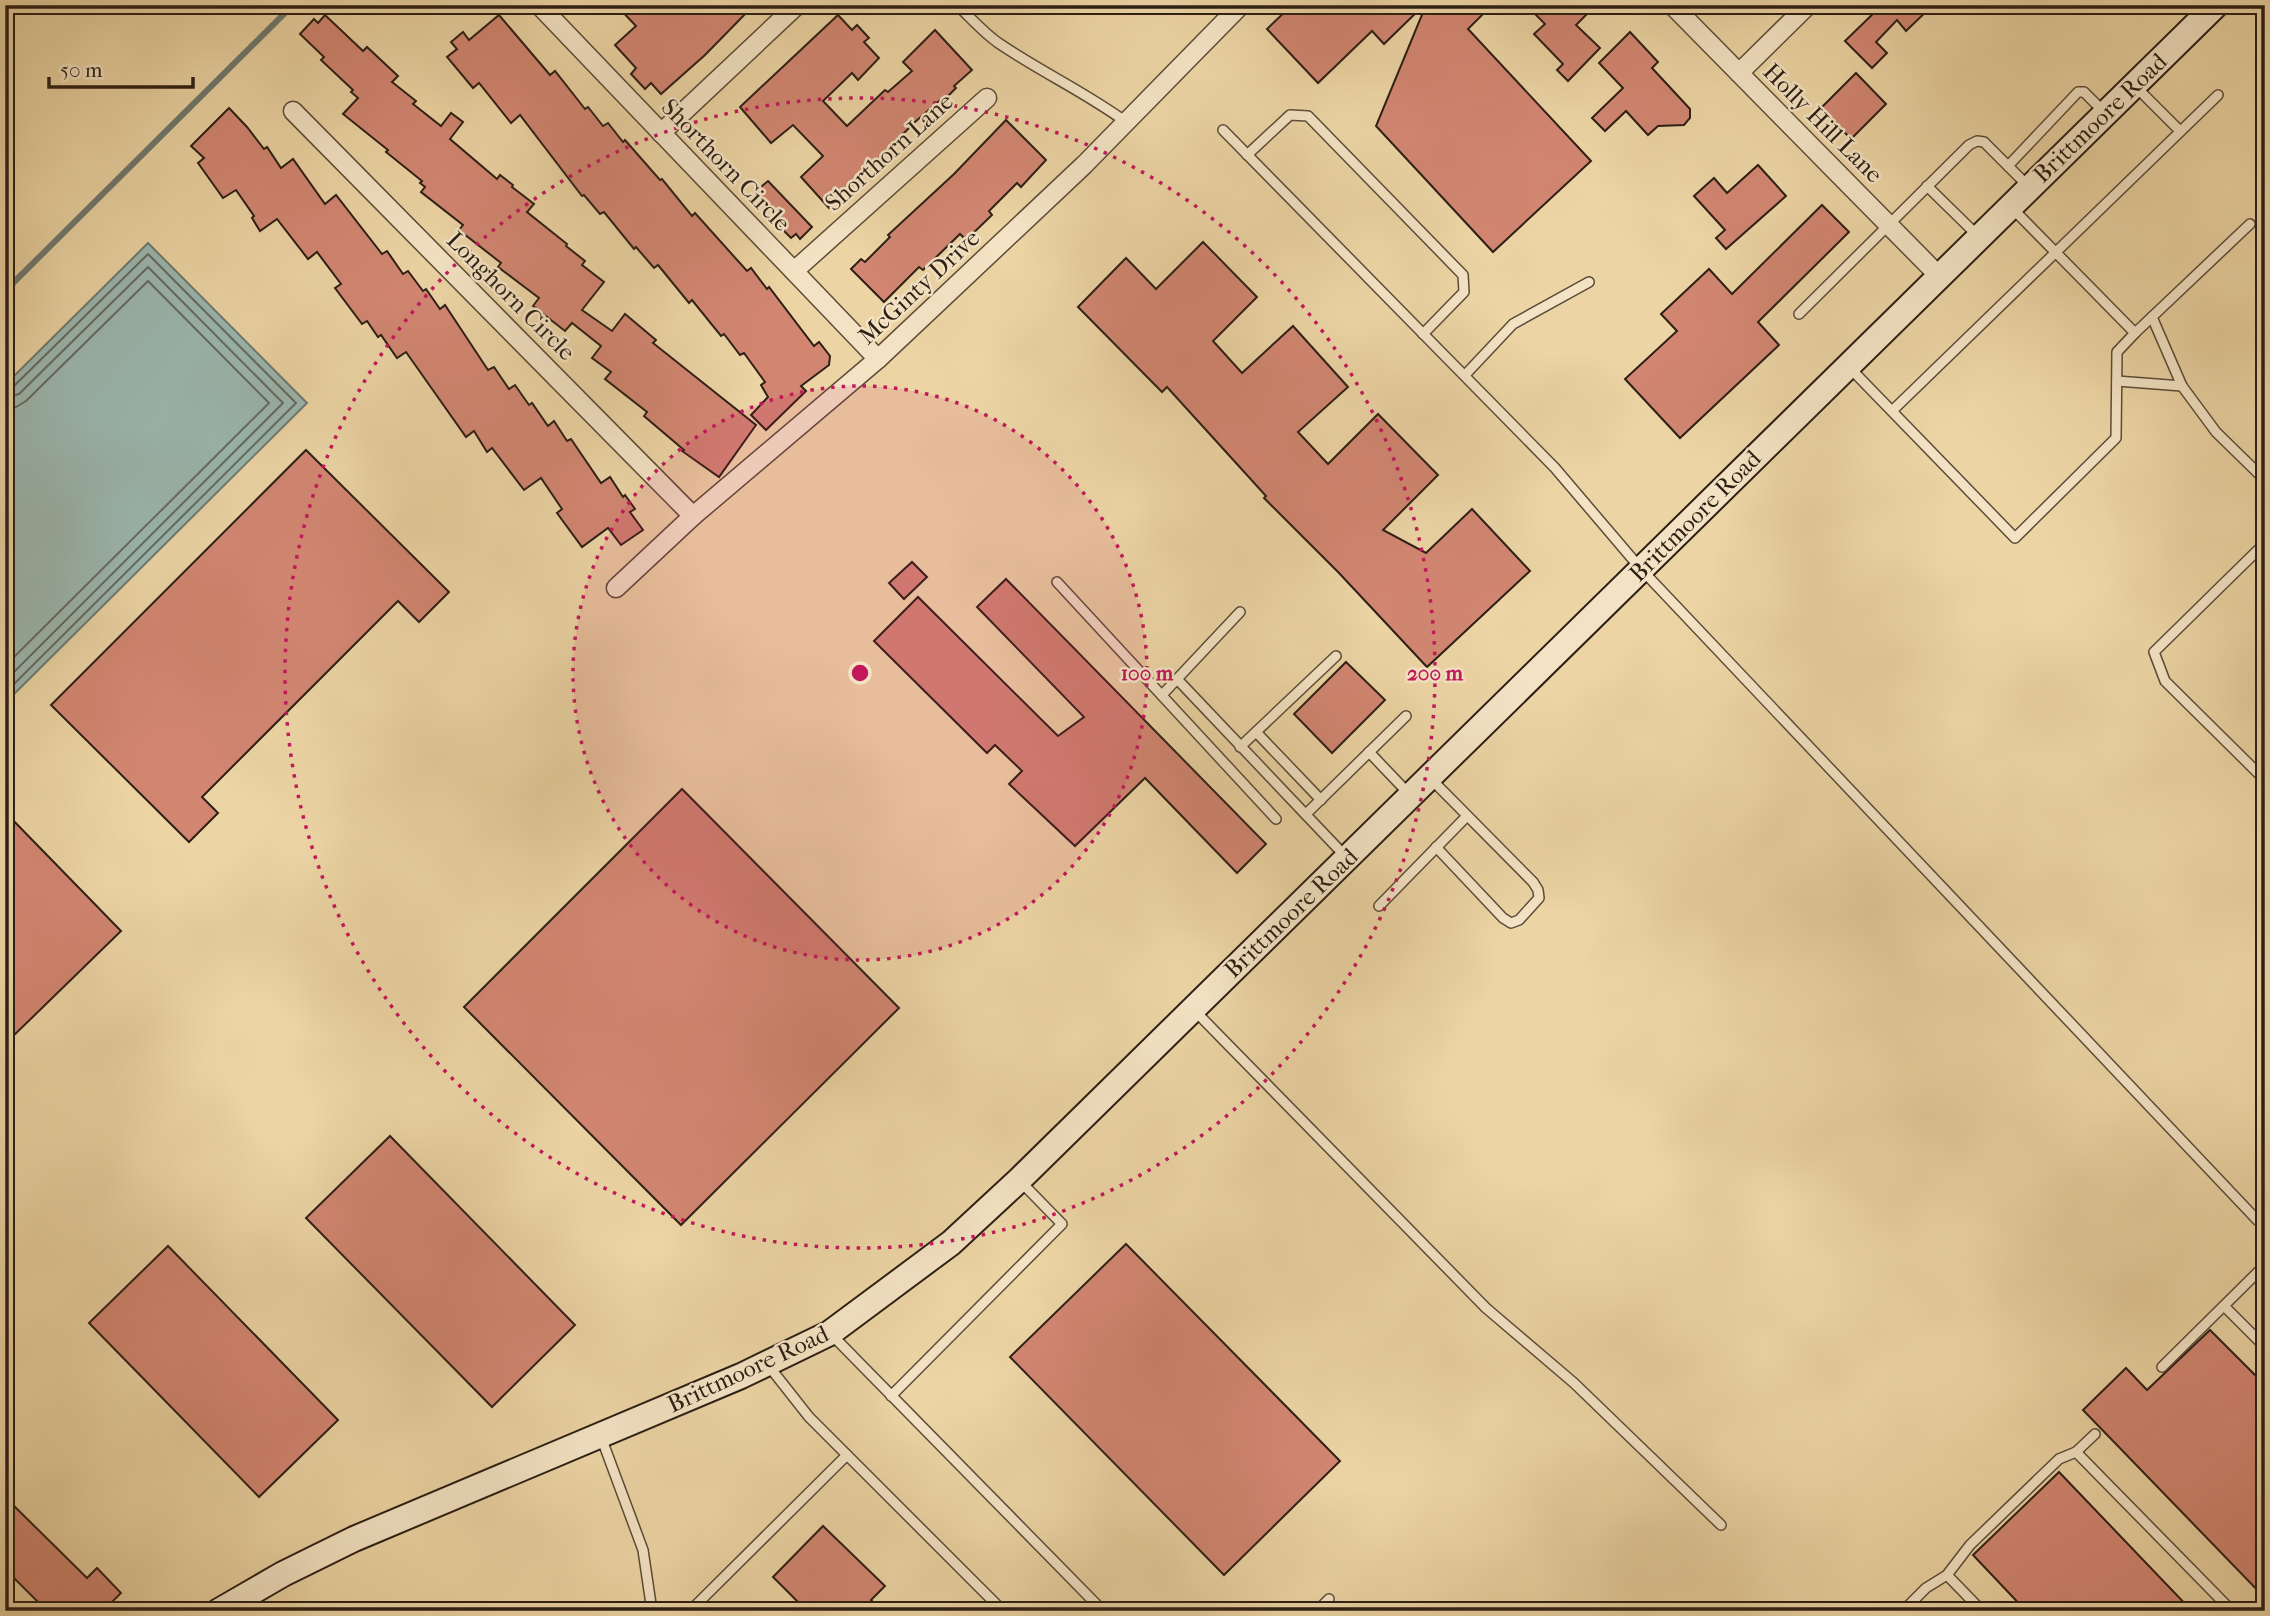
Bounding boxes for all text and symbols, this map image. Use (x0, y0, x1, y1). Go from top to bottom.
scale bar (49, 46, 192, 90)
street label: Brittmoore Road (2028, 47, 2173, 189)
text: 50 m (60, 58, 103, 82)
street label: Holly Hill Lane (1758, 58, 1889, 189)
street label: Shorthorn Lane (819, 87, 959, 217)
street label: Shorthorn Circle (656, 93, 796, 237)
street label: McGinty Drive (853, 224, 985, 350)
street label: Longhorn Circle (441, 226, 581, 366)
street label: Brittmoore Road (1623, 444, 1767, 588)
centre of rings (848, 661, 872, 685)
text: 100 m (1121, 661, 1174, 685)
text: 200 m (1407, 661, 1464, 685)
street label: Brittmoore Road (1219, 842, 1364, 984)
street label: Brittmoore Road (663, 1319, 834, 1419)

